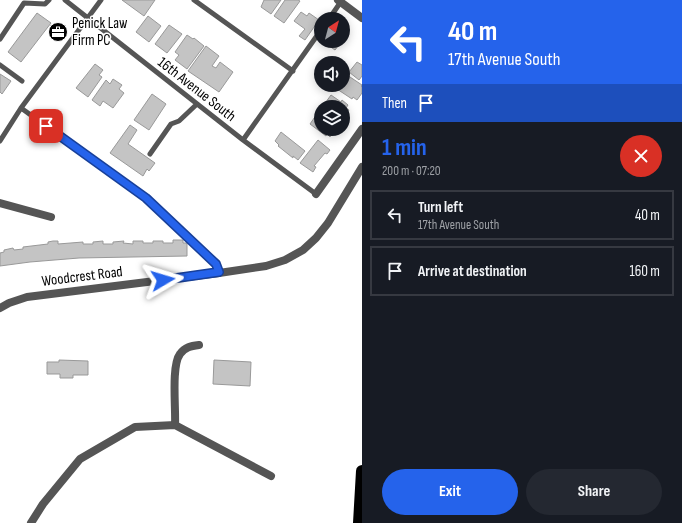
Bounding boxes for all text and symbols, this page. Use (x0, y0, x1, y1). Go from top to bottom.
north arrow (314, 12, 350, 48)
map controls (314, 12, 350, 136)
place label: Penick Law Firm PC (72, 14, 128, 50)
text: 40 m (448, 15, 497, 48)
icon: left (382, 16, 434, 68)
office icon: Penick Law Firm PC (47, 21, 69, 43)
text: 17th Avenue South (448, 49, 560, 70)
street label: 16th Avenue South (154, 53, 240, 126)
button: sound (314, 56, 350, 92)
icon: arrive (415, 92, 437, 114)
text: Then (382, 94, 407, 113)
button: layers (314, 100, 350, 136)
pin (29, 109, 63, 143)
icon: arrive (35, 115, 57, 137)
text: 1 min (382, 133, 427, 162)
button: close (620, 135, 662, 177)
text: 200 m · 07:20 (382, 163, 441, 179)
text: Turn left (418, 198, 463, 217)
icon: left (384, 204, 406, 226)
text: 40 m (635, 206, 660, 225)
text: 17th Avenue South (418, 217, 499, 233)
position arrow (142, 259, 184, 301)
icon: arrive (384, 260, 406, 282)
street label: Woodcrest Road (40, 262, 124, 291)
text: Arrive at destination (418, 262, 527, 281)
text: 160 m (629, 262, 660, 281)
button: Exit (382, 469, 518, 515)
button: Share (526, 469, 662, 515)

